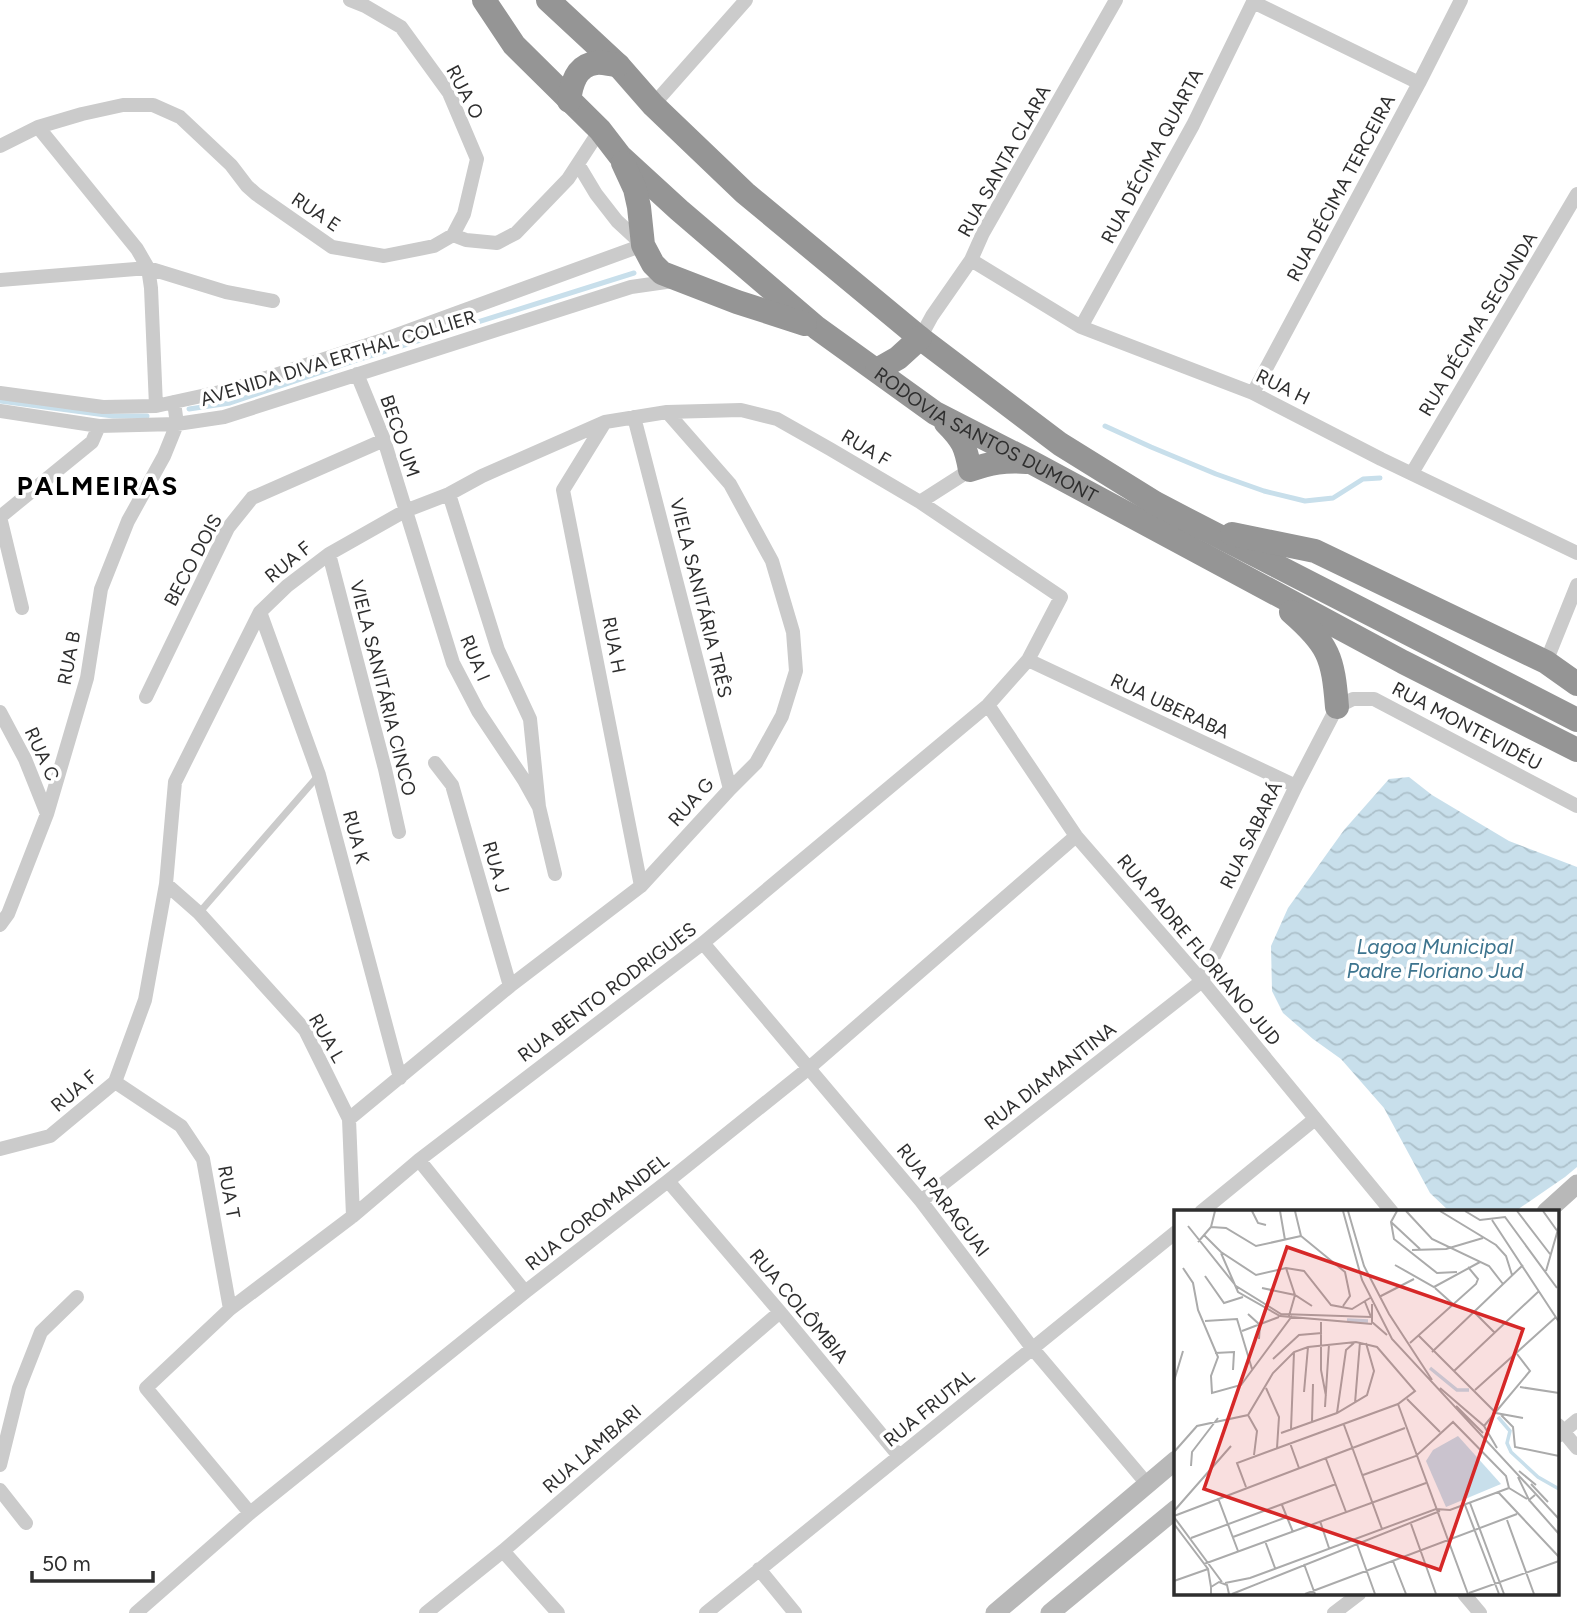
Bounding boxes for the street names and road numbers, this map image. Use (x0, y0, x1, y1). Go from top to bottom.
street label: RUA O (441, 61, 489, 123)
street label: RUA DÉCIMA QUARTA (1096, 65, 1208, 247)
street label: RUA SANTA CLARA (953, 81, 1055, 241)
street label: RUA DÉCIMA TERCEIRA (1282, 91, 1400, 285)
street label: RUA E (287, 187, 345, 237)
street label: RUA DÉCIMA SEGUNDA (1414, 227, 1542, 420)
street label: AVENIDA DIVA ERTHAL COLLIER (197, 305, 479, 411)
street label: RODOVIA SANTOS DUMONT (870, 362, 1102, 508)
street label: RUA H (1252, 364, 1314, 410)
street label: BECO UM (375, 392, 425, 480)
street label: RUA F (837, 424, 895, 472)
street label: VIELA SANITÁRIA TRÊS (665, 496, 737, 700)
street label: BECO DOIS (159, 510, 227, 610)
street label: RUA F (260, 536, 316, 588)
street label: VIELA SANITÁRIA CINCO (345, 578, 421, 798)
street label: RUA H (597, 615, 631, 675)
street label: RUA B (53, 629, 85, 687)
street label: RUA I (455, 631, 495, 685)
street label: RUA UBERABA (1107, 668, 1233, 744)
street label: RUA MONTEVIDÉU (1388, 677, 1546, 775)
street label: RUA C (20, 723, 65, 785)
street label: RUA G (663, 773, 719, 831)
street label: RUA SABARÁ (1215, 777, 1287, 892)
street label: RUA K (338, 808, 374, 867)
street label: RUA J (478, 839, 514, 895)
street label: RUA PADRE FLORIANO JUD (1112, 850, 1286, 1050)
street label: RUA BENTO RODRIGUES (513, 917, 701, 1067)
street label: RUA L (304, 1009, 350, 1067)
street label: RUA DIAMANTINA (980, 1017, 1121, 1135)
street label: RUA F (46, 1065, 102, 1117)
street label: RUA PARAGUAI (892, 1139, 994, 1261)
street label: RUA COROMANDEL (521, 1149, 673, 1275)
street label: RUA T (213, 1164, 245, 1221)
street label: RUA COLÔMBIA (745, 1244, 853, 1368)
street label: RUA FRUTAL (879, 1364, 979, 1452)
street label: RUA LAMBARI (538, 1400, 646, 1498)

